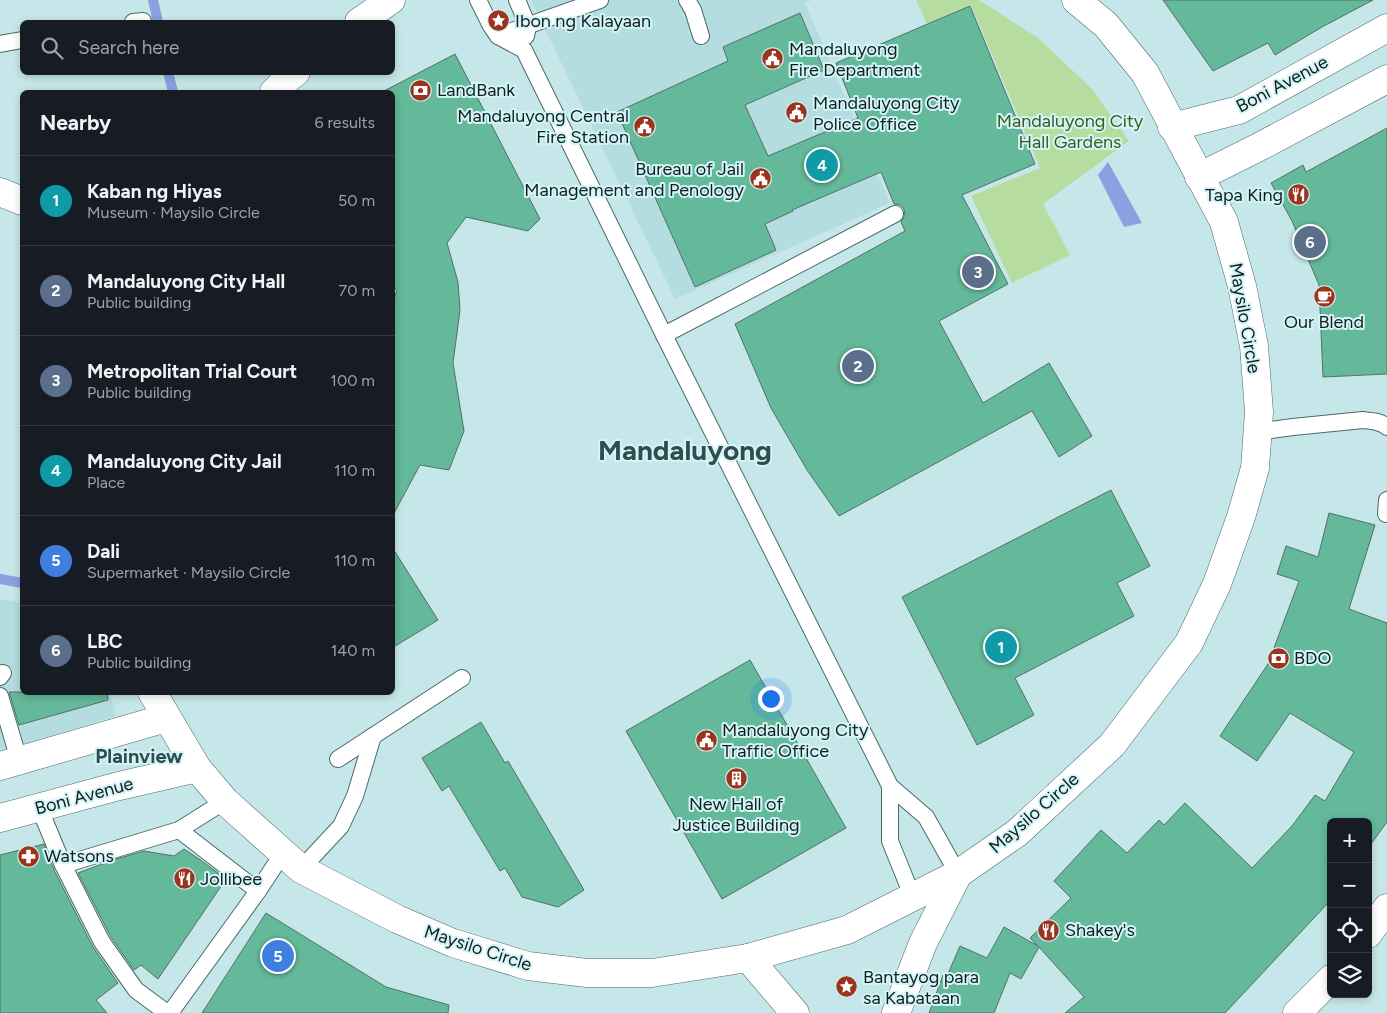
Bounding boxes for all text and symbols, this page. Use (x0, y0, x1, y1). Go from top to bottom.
place icon: Ibon ng Kalayaan (487, 9, 511, 33)
place label: Ibon ng Kalayaan (515, 10, 651, 32)
search box (20, 20, 395, 75)
icon: search (38, 34, 66, 62)
text: Search here (78, 36, 180, 59)
place label: Mandaluyong Fire Department (789, 38, 920, 81)
public building icon: Mandaluyong Fire Department (761, 47, 785, 71)
street label: Boni Avenue (1232, 51, 1332, 117)
bank icon: LandBank (409, 78, 433, 102)
place label: LandBank (437, 79, 515, 101)
place label: Mandaluyong City Police Office (813, 92, 960, 135)
public building icon: Mandaluyong City Police Office (785, 101, 809, 125)
place label: Mandaluyong Central Fire Station (457, 105, 629, 148)
text: Nearby (40, 110, 111, 135)
park label: Mandaluyong City Hall Gardens (997, 110, 1144, 153)
text: 6 results (314, 113, 375, 132)
public building icon: Mandaluyong Central Fire Station (633, 114, 657, 138)
pin: 4 (806, 146, 838, 184)
place label: Bureau of Jail Management and Penology (524, 158, 745, 201)
public building icon: Bureau of Jail Management and Penology (748, 167, 772, 191)
text: Kaban ng Hiyas (87, 180, 222, 203)
restaurant icon: Tapa King (1287, 183, 1311, 207)
place label: Tapa King (1205, 184, 1283, 206)
text: 1 (53, 191, 59, 210)
text: 50 m (338, 191, 375, 210)
text: Museum · Maysilo Circle (87, 203, 260, 222)
pin: 6 (1294, 223, 1326, 261)
pin: 3 (962, 253, 994, 291)
street label: Maysilo Circle (1224, 261, 1266, 375)
text: Mandaluyong City Hall (87, 270, 285, 293)
text: 2 (51, 281, 61, 300)
text: 70 m (339, 281, 375, 300)
cafe icon: Our Blend (1312, 285, 1336, 309)
text: Public building (87, 293, 191, 312)
place label: Our Blend (1284, 311, 1364, 333)
pin: 2 (842, 347, 874, 385)
text: Metropolitan Trial Court (87, 360, 297, 383)
text: 3 (52, 371, 60, 390)
text: 100 m (330, 371, 375, 390)
text: Public building (87, 383, 191, 402)
district label: Mandaluyong (598, 433, 772, 467)
text: Mandaluyong City Jail (87, 450, 282, 473)
text: 4 (51, 461, 61, 480)
text: 110 m (334, 461, 375, 480)
text: Place (87, 473, 125, 492)
text: Dali (87, 540, 120, 563)
text: 5 (51, 551, 61, 570)
text: 110 m (334, 551, 375, 570)
text: Supermarket · Maysilo Circle (87, 563, 290, 582)
pin: 1 (985, 628, 1017, 666)
text: LBC (87, 630, 123, 653)
text: 6 (51, 641, 61, 660)
text: 140 m (331, 641, 375, 660)
bank icon: BDO (1266, 646, 1290, 670)
place label: BDO (1294, 647, 1331, 669)
text: Public building (87, 653, 191, 672)
your location (758, 686, 784, 712)
place label: Mandaluyong City Traffic Office (722, 719, 869, 762)
public building icon: Mandaluyong City Traffic Office (694, 728, 718, 752)
district label: Plainview (95, 744, 183, 768)
building icon: New Hall of Justice Building (724, 767, 748, 791)
street label: Maysilo Circle (985, 768, 1084, 858)
street label: Boni Avenue (32, 772, 136, 820)
place label: New Hall of Justice Building (672, 793, 800, 836)
map controls (1327, 818, 1372, 998)
button: + (1327, 818, 1372, 863)
pharmacy icon: Watsons (16, 844, 40, 868)
place label: Watsons (44, 845, 114, 867)
button: − (1327, 863, 1372, 908)
restaurant icon: Jollibee (172, 867, 196, 891)
place label: Jollibee (200, 868, 262, 890)
button: locate (1327, 908, 1372, 953)
restaurant icon: Shakey's (1037, 918, 1061, 942)
place label: Shakey's (1065, 919, 1135, 941)
street label: Maysilo Circle (421, 920, 535, 976)
pin: 5 (262, 937, 294, 975)
button: layers (1327, 953, 1372, 998)
place label: Bantayog para sa Kabataan (863, 966, 979, 1009)
place icon: Bantayog para sa Kabataan (835, 975, 859, 999)

